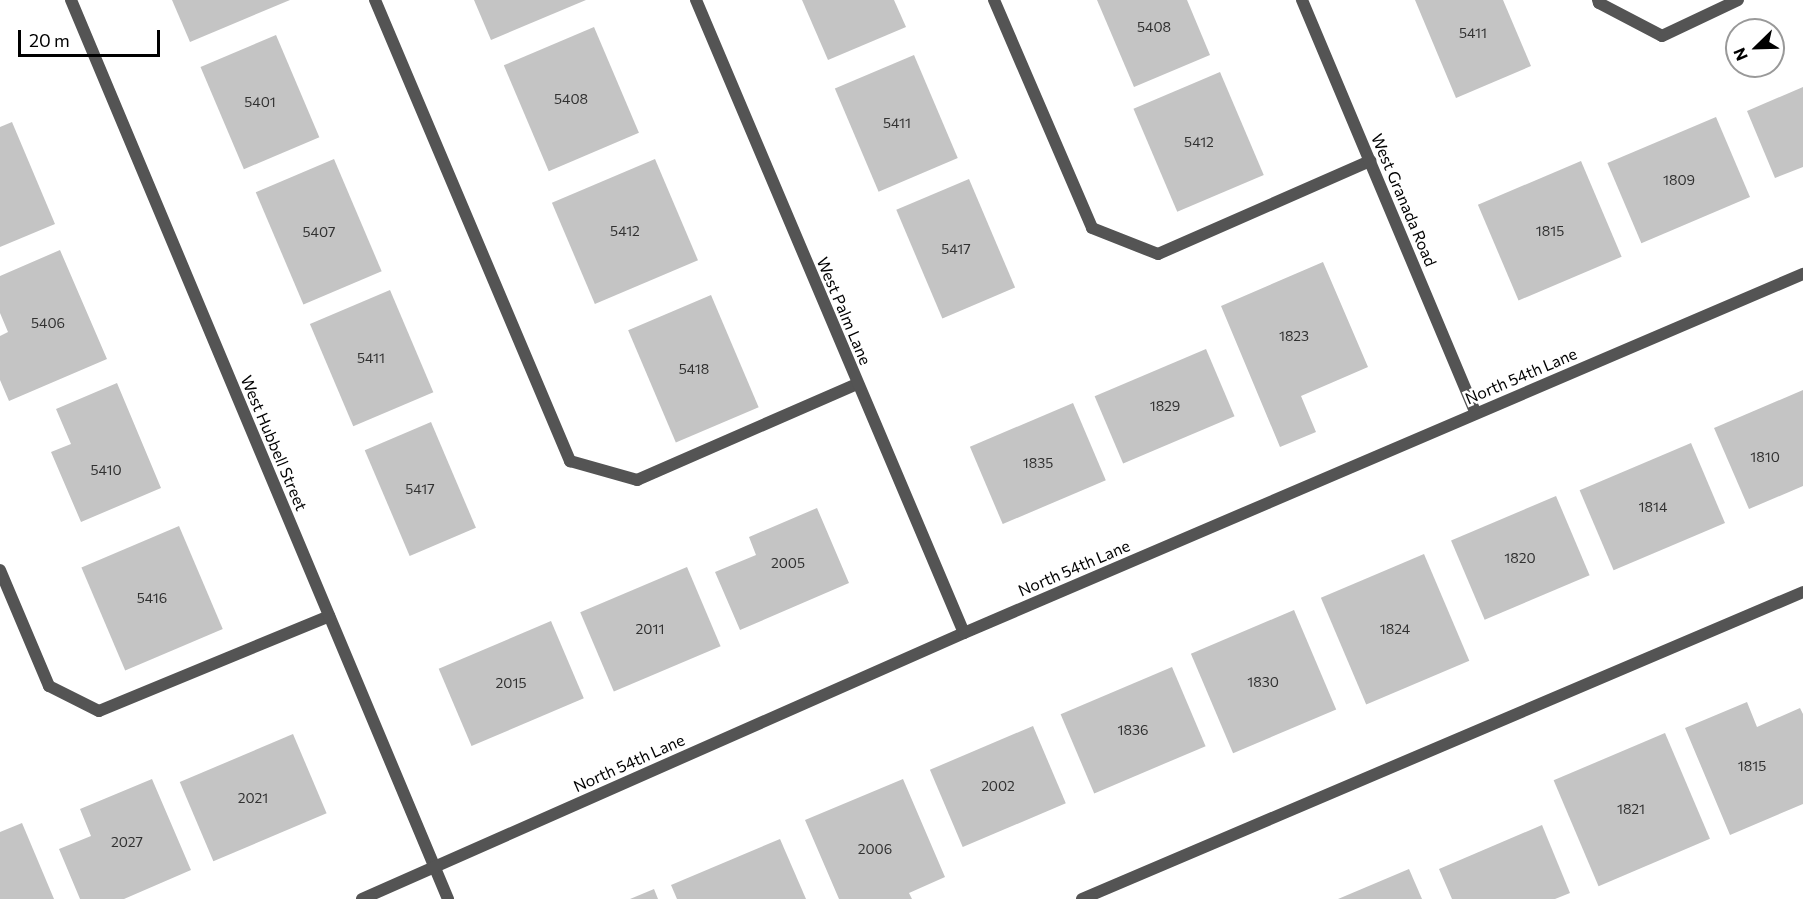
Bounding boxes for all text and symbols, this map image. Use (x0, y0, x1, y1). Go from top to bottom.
scale bar (21, 18, 164, 56)
north arrow (1725, 18, 1785, 78)
house number: 5408 (1137, 19, 1171, 35)
house number: 5411 (1459, 25, 1487, 41)
text: 20 m (29, 29, 70, 51)
text: N (1729, 45, 1751, 64)
house number: 5408 (554, 91, 588, 107)
house number: 5401 (244, 94, 276, 110)
house number: 5411 (883, 115, 911, 131)
street label: West Granada Road (1367, 131, 1441, 269)
house number: 5412 (1184, 134, 1214, 150)
house number: 1809 (1663, 172, 1695, 188)
house number: 5412 (610, 223, 640, 239)
house number: 1815 (1536, 223, 1564, 239)
house number: 5407 (303, 224, 335, 240)
house number: 5417 (941, 241, 971, 257)
street label: West Palm Lane (813, 254, 875, 368)
house number: 5406 (31, 315, 65, 331)
house number: 1823 (1279, 328, 1309, 344)
street label: North 54th Lane (1462, 344, 1580, 408)
house number: 5411 (357, 350, 385, 366)
house number: 5418 (679, 361, 709, 377)
street label: West Hubbell Street (237, 372, 311, 514)
house number: 1829 (1150, 398, 1180, 414)
house number: 1810 (1750, 449, 1780, 465)
house number: 1835 (1023, 455, 1053, 471)
house number: 5410 (90, 462, 122, 478)
house number: 5417 (405, 481, 435, 497)
house number: 1814 (1639, 499, 1667, 515)
street label: North 54th Lane (1015, 536, 1133, 600)
house number: 1820 (1504, 550, 1536, 566)
house number: 2005 (771, 555, 805, 571)
house number: 5416 (137, 590, 167, 606)
house number: 2011 (636, 621, 664, 637)
house number: 1824 (1380, 621, 1410, 637)
house number: 1830 (1247, 674, 1279, 690)
house number: 2015 (496, 675, 526, 691)
house number: 1836 (1118, 722, 1148, 738)
street label: North 54th Lane (570, 730, 688, 796)
house number: 1815 (1738, 758, 1766, 774)
house number: 2002 (981, 778, 1015, 794)
house number: 2021 (238, 790, 268, 806)
house number: 1821 (1617, 801, 1645, 817)
house number: 2027 (111, 834, 143, 850)
house number: 2006 (858, 841, 892, 857)

